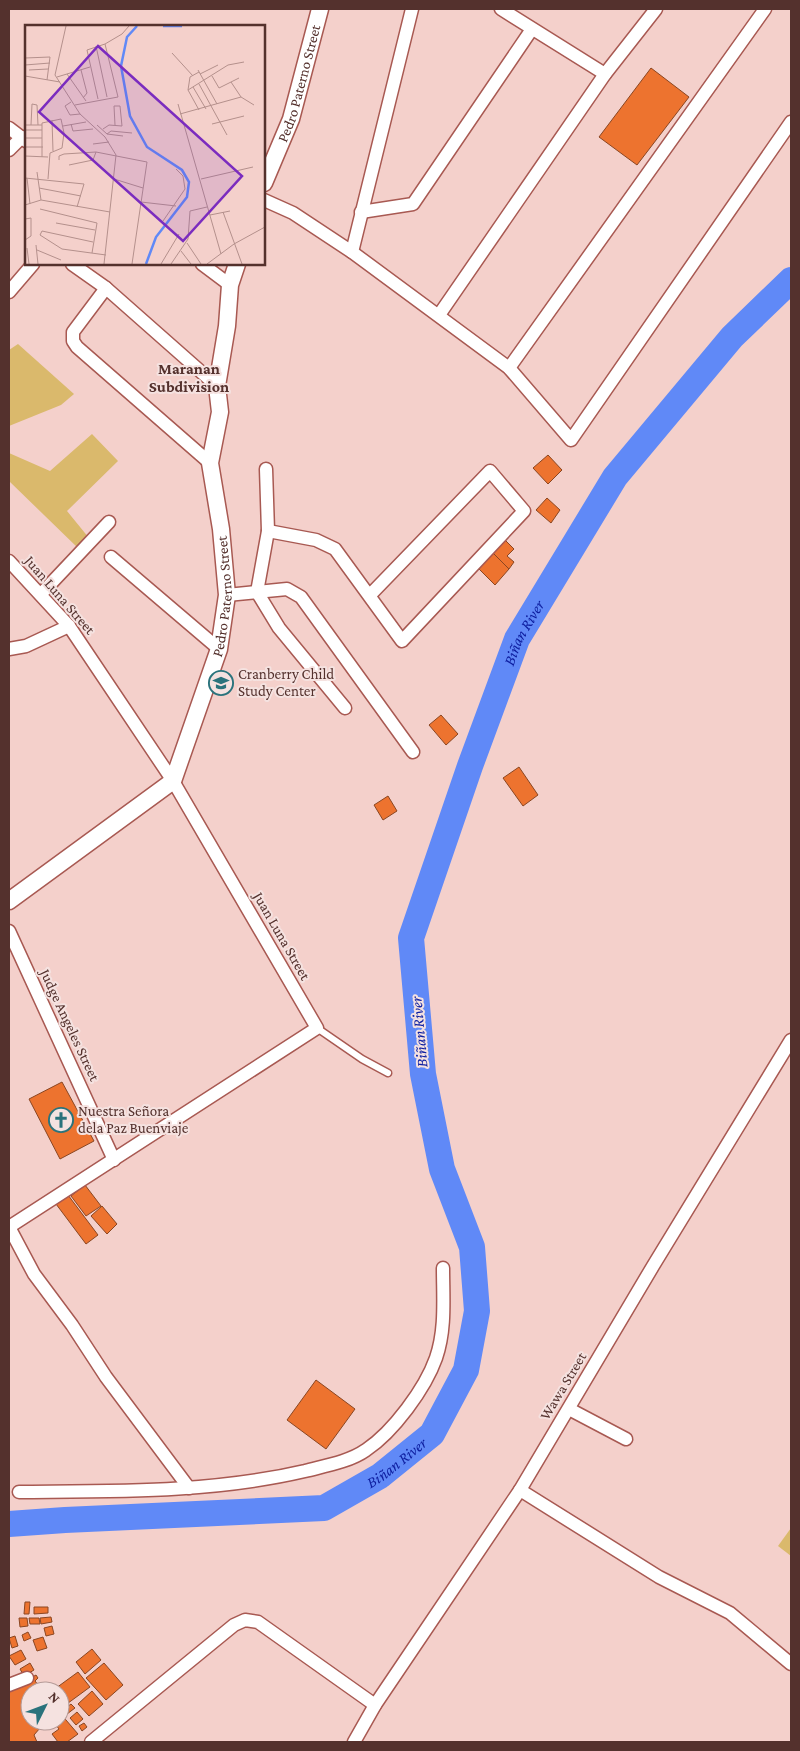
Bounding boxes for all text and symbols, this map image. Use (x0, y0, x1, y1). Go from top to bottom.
street label: Pedro Paterno Street (274, 22, 324, 144)
inset map (25, 25, 265, 265)
district label: Maranan Subdivision (149, 360, 229, 395)
street label: Pedro Paterno Street (209, 534, 235, 659)
street label: Juan Luna Street (20, 551, 99, 639)
water label: Biñan River (500, 597, 547, 667)
place label: Cranberry Child Study Center (238, 666, 334, 700)
school or university icon: Cranberry Child Study Center (208, 670, 234, 696)
street label: Juan Luna Street (249, 888, 314, 984)
street label: Judge Angeles Street (35, 965, 103, 1085)
water label: Biñan River (407, 995, 431, 1068)
place label: Nuestra Señora dela Paz Buenviaje (78, 1103, 189, 1137)
church icon: Nuestra Señora dela Paz Buenviaje (48, 1107, 74, 1133)
street label: Wawa Street (537, 1349, 590, 1423)
water label: Biñan River (363, 1434, 430, 1491)
north arrow (20, 1681, 70, 1731)
text: N (46, 1688, 64, 1707)

